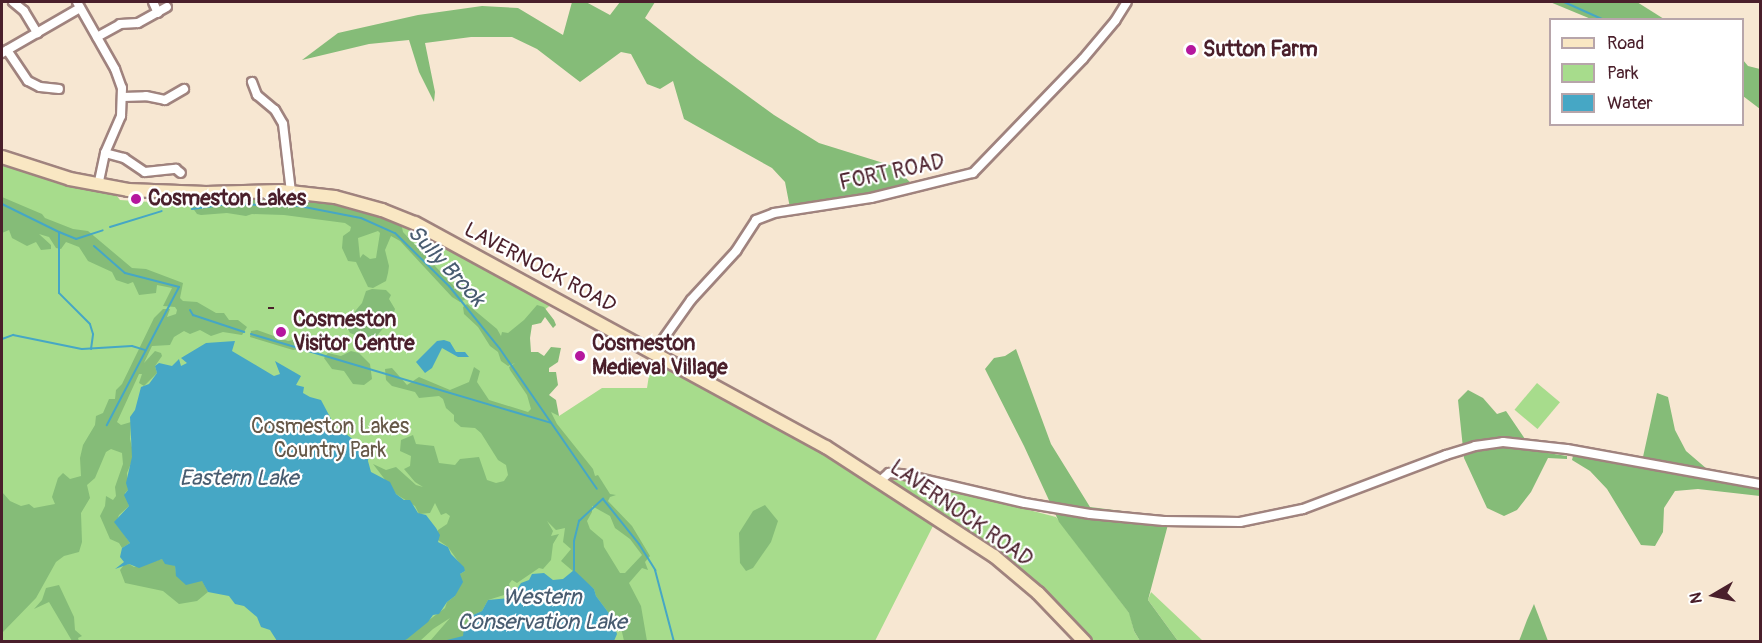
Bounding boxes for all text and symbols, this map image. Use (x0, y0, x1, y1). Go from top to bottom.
legend (1549, 18, 1744, 126)
text: Road (1607, 32, 1644, 55)
place label: Sutton Farm (1203, 37, 1318, 63)
marker: Sutton Farm (1184, 43, 1198, 57)
text: Park (1607, 62, 1639, 85)
text: Water (1607, 92, 1653, 115)
street label: FORT ROAD (837, 150, 947, 196)
place label: Cosmeston Lakes (148, 186, 306, 212)
marker: Cosmeston Lakes (129, 192, 143, 206)
street label: LAVERNOCK ROAD (460, 217, 620, 319)
water label: Sully Brook (402, 220, 490, 312)
place label: Cosmeston Visitor Centre (293, 307, 415, 357)
marker: Cosmeston Visitor Centre (274, 325, 288, 339)
place label: Cosmeston Medieval Village (592, 331, 728, 381)
marker: Cosmeston Medieval Village (573, 349, 587, 363)
park label: Cosmeston Lakes Country Park (251, 414, 409, 464)
street label: LAVERNOCK ROAD (885, 455, 1037, 573)
water label: Eastern Lake (180, 466, 298, 492)
north arrow (1684, 565, 1744, 625)
water label: Western Conservation Lake (457, 584, 627, 636)
text: N (1685, 591, 1707, 605)

